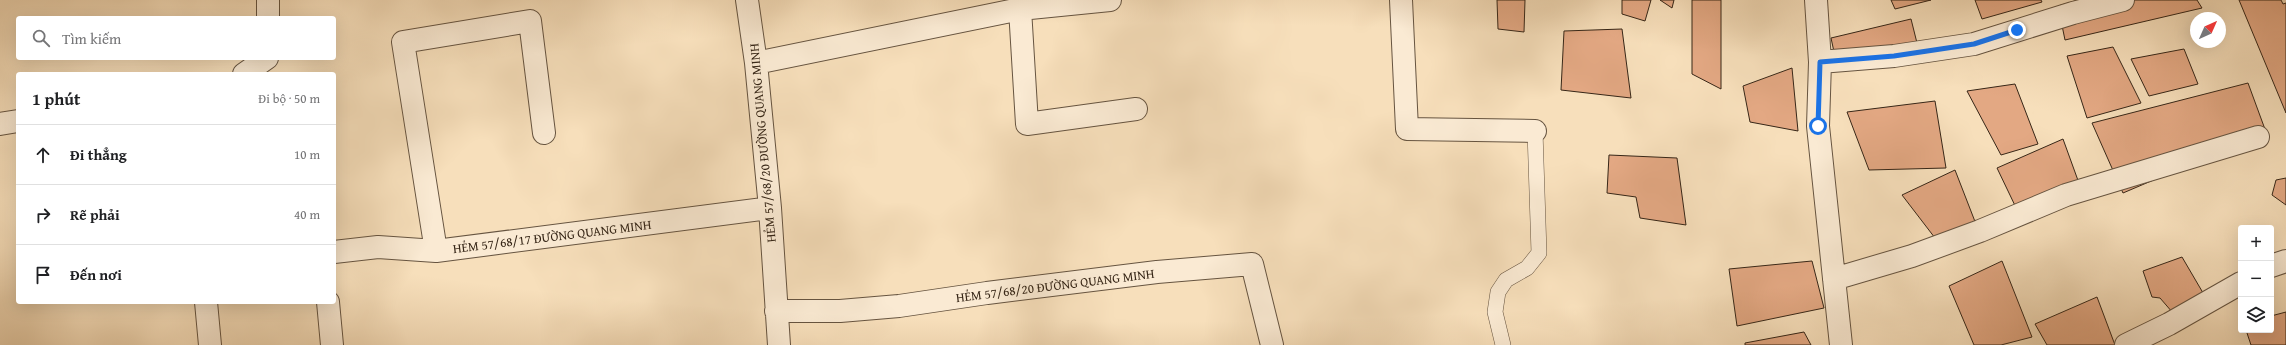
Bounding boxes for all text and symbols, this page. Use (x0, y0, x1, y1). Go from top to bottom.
north arrow (2190, 12, 2226, 48)
search box (16, 16, 336, 60)
route end (2008, 21, 2026, 39)
icon: search (30, 27, 52, 49)
text: Tìm kiếm (62, 28, 121, 49)
street label: HẺM 57/68/20 ĐƯỜNG QUANG MINH (744, 42, 781, 243)
text: 1 phút (32, 86, 80, 111)
text: Đi bộ · 50 m (258, 89, 320, 108)
route start (1809, 117, 1827, 135)
icon: ahead (32, 144, 54, 166)
text: Đi thẳng (70, 144, 127, 165)
text: 10 m (294, 145, 320, 164)
icon: right (32, 204, 54, 226)
text: Rẽ phải (70, 204, 120, 225)
text: 40 m (294, 205, 320, 224)
street label: HẺM 57/68/17 ĐƯỜNG QUANG MINH (452, 215, 653, 258)
map controls (2238, 225, 2274, 333)
button: + (2238, 225, 2274, 261)
button: − (2238, 261, 2274, 297)
icon: arrive (32, 264, 54, 286)
text: Đến nơi (70, 264, 122, 285)
street label: HẺM 57/68/20 ĐƯỜNG QUANG MINH (955, 264, 1156, 307)
button: layers (2238, 297, 2274, 333)

